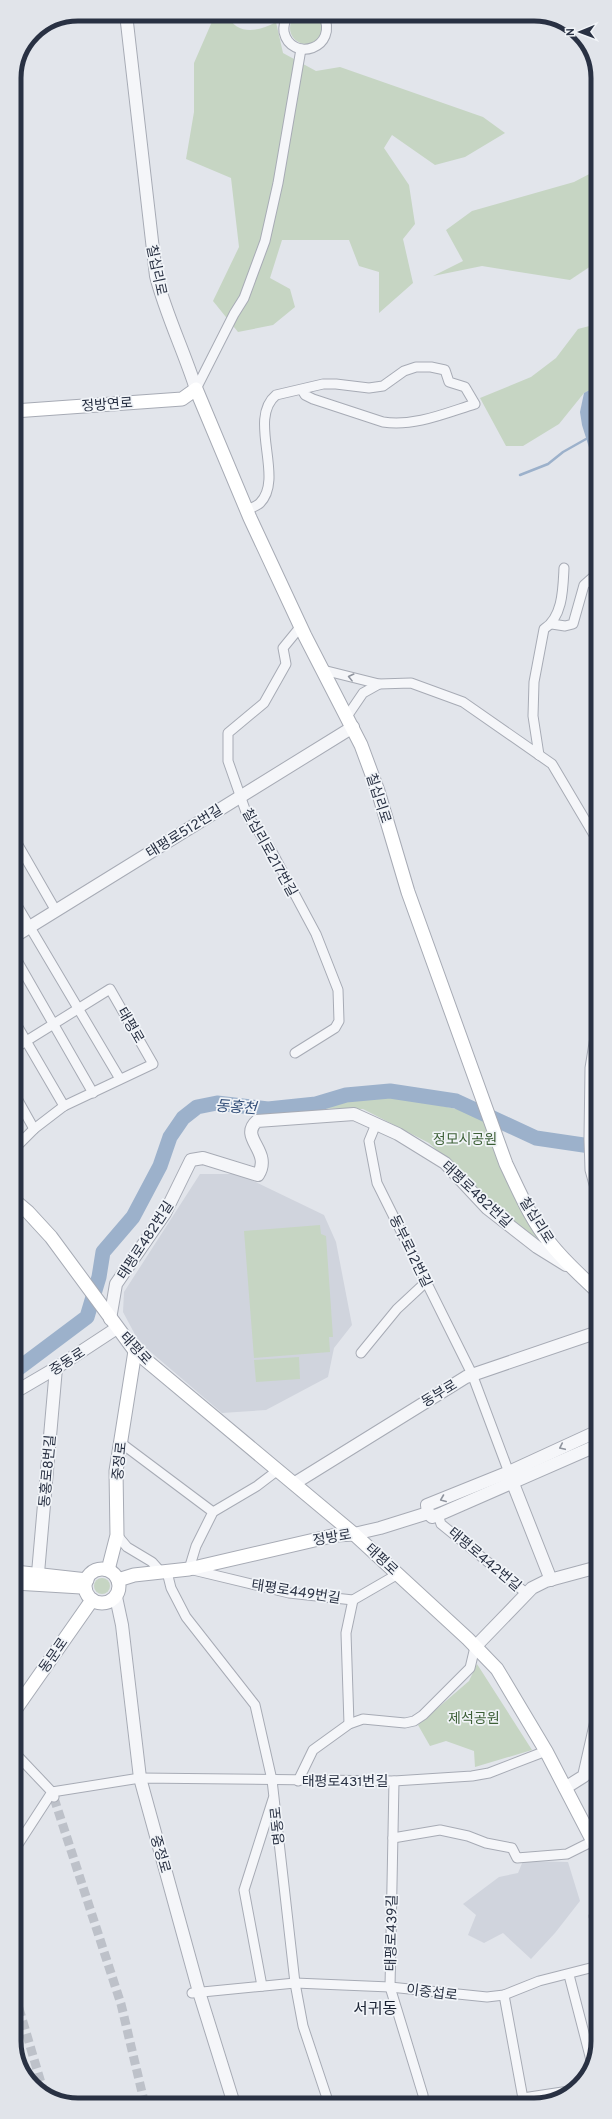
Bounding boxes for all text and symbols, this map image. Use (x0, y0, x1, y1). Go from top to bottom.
north arrow (560, 12, 600, 52)
text: N (564, 28, 578, 36)
street label: 칠십리로 (142, 243, 170, 297)
street label: 정방연로 (81, 395, 134, 416)
one-way arrow (348, 673, 355, 682)
street label: 칠십리로 (362, 771, 395, 826)
street label: 태평로512번길 (143, 802, 226, 863)
street label: 칠십리로217번길 (237, 805, 301, 900)
street label: 태평로 (113, 1005, 147, 1047)
water label: 동홍천 (215, 1098, 259, 1120)
park label: 정모시공원 (433, 1132, 497, 1149)
street label: 태평로482번길 (437, 1158, 515, 1232)
street label: 칠십리로 (515, 1194, 557, 1247)
street label: 태평로482번길 (115, 1198, 178, 1283)
street label: 동부로12번길 (385, 1213, 434, 1291)
street label: 태평로 (116, 1329, 154, 1369)
street label: 중동로 (47, 1345, 89, 1380)
street label: 동부로 (419, 1377, 461, 1412)
street label: 동홍로8번길 (37, 1434, 60, 1508)
street label: 중정로 (110, 1441, 131, 1481)
one-way arrow (559, 1442, 567, 1450)
one-way arrow (440, 1494, 447, 1502)
street label: 태평로442번길 (444, 1525, 524, 1596)
street label: 정방로 (312, 1527, 353, 1550)
street label: 태평로 (361, 1541, 401, 1580)
street label: 태평로449번길 (250, 1577, 342, 1608)
street label: 동문로 (36, 1635, 72, 1677)
park label: 제석공원 (448, 1711, 500, 1728)
street label: 태평로431번길 (302, 1774, 388, 1791)
street label: 명동로 (268, 1806, 289, 1846)
street label: 중정로 (146, 1833, 173, 1875)
street label: 태평로439길 (383, 1895, 402, 1972)
street label: 이중섭로 (405, 1982, 459, 2005)
district label: 서귀동 (353, 2000, 397, 2020)

